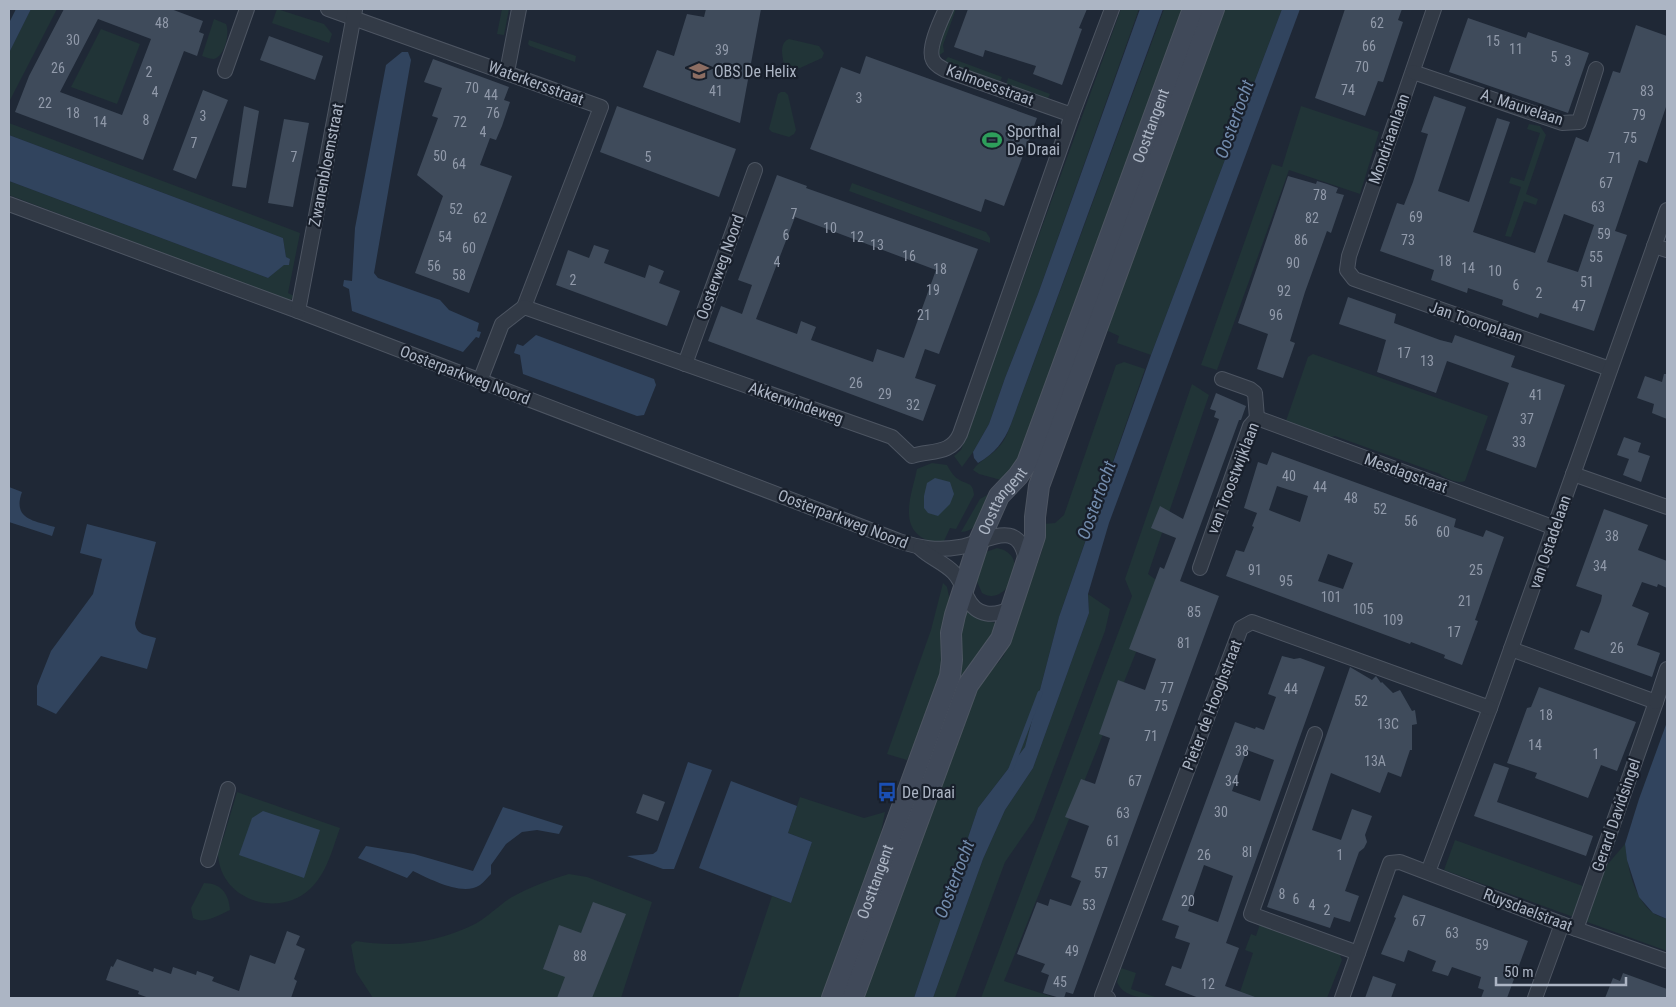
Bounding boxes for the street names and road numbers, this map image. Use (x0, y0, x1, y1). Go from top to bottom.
street label: Waterkersstraat (486, 57, 587, 109)
street label: Kalmoesstraat (944, 60, 1037, 110)
street label: A. Mauvelaan (1478, 85, 1566, 129)
street label: Oosttangent (1128, 86, 1173, 166)
street label: Mondriaanlaan (1365, 91, 1413, 187)
street label: Zwanenbloemstraat (305, 102, 347, 228)
street label: Oosterweg Noord (692, 212, 748, 322)
street label: Jan Tooroplaan (1427, 297, 1525, 347)
street label: Oosterparkweg Noord (397, 341, 533, 409)
street label: Akkerwindeweg (746, 378, 846, 428)
street label: van Troostwijklaan (1203, 420, 1263, 536)
street label: Mesdagstraat (1362, 449, 1450, 497)
street label: Oosttangent (973, 463, 1031, 538)
street label: Oosterparkweg Noord (775, 485, 911, 553)
street label: van Ostadelaan (1525, 493, 1575, 591)
street label: Pieter de Hooghstraat (1178, 637, 1246, 773)
street label: Gerard Davidsingel (1588, 756, 1644, 874)
street label: Oosttangent (852, 842, 897, 921)
street label: Ruysdaelstraat (1481, 884, 1575, 936)

